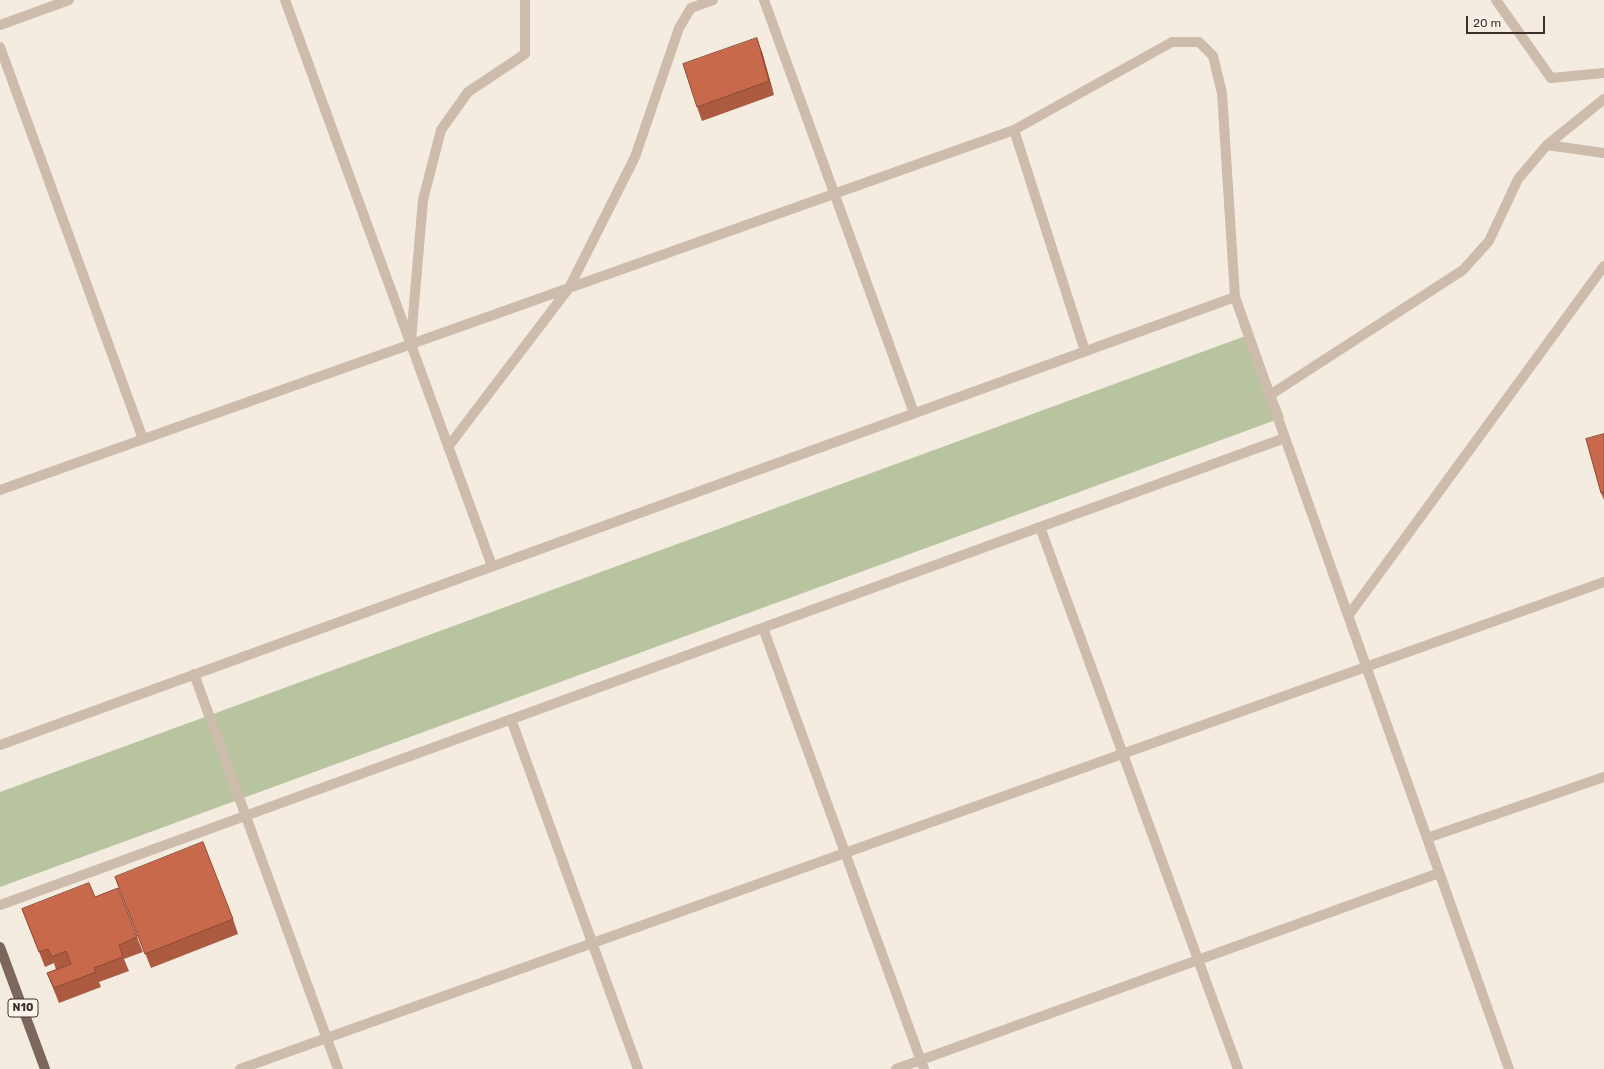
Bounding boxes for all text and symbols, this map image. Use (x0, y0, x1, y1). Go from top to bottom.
scale bar (1468, 8, 1547, 34)
text: 20 m (1473, 16, 1501, 30)
road number: N10 (8, 999, 38, 1017)

